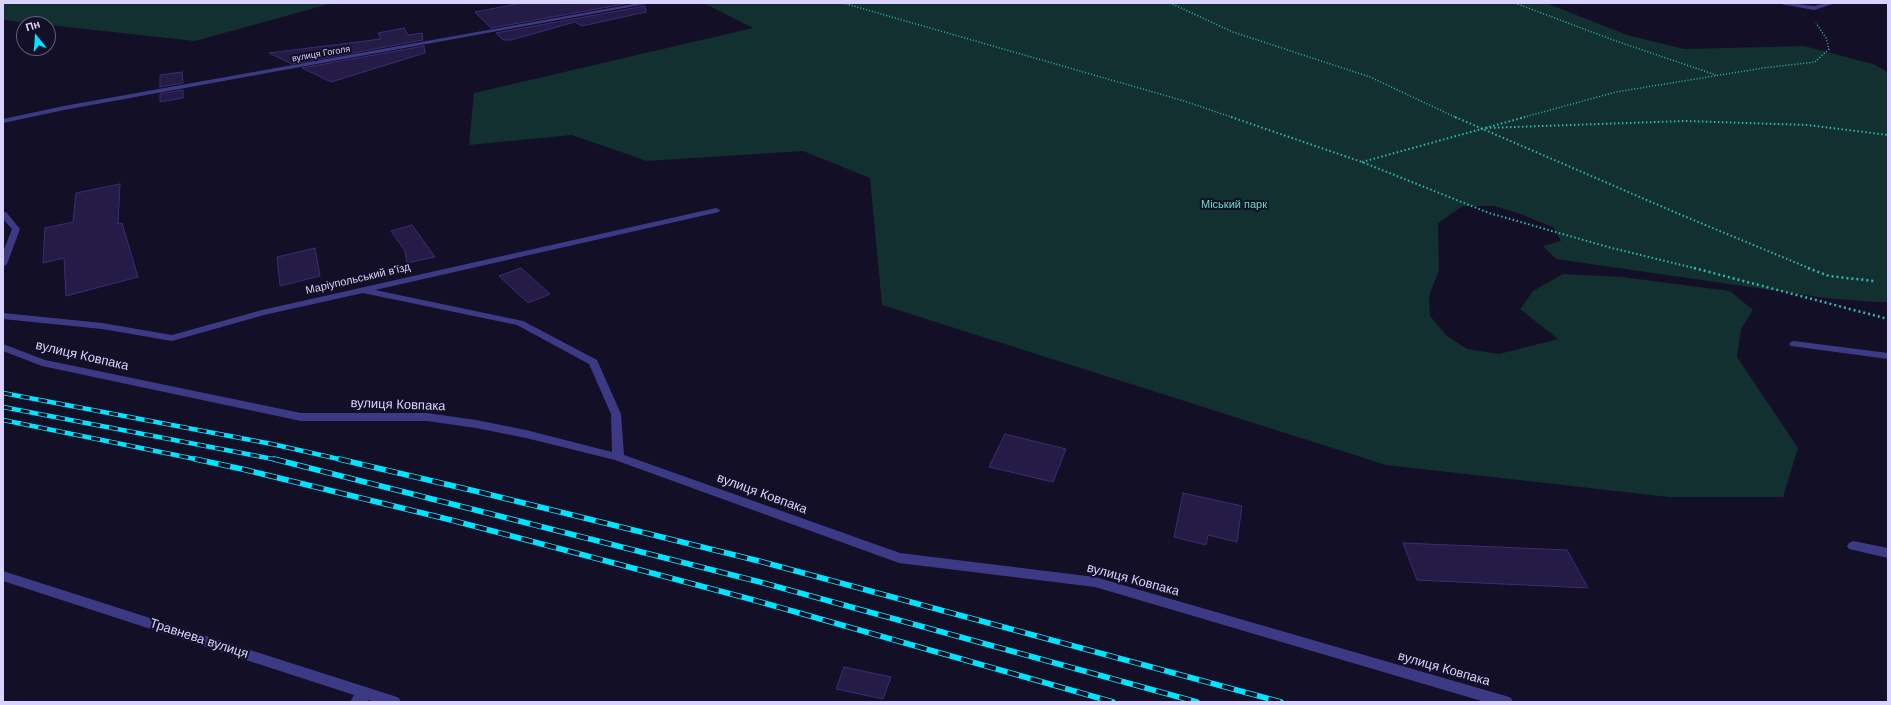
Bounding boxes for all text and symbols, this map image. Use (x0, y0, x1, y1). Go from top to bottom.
north arrow (16, 16, 56, 56)
text: Пн (24, 18, 42, 33)
street label: вулиця Гоголя (291, 44, 351, 64)
park label: Міський парк (1201, 198, 1267, 212)
street label: Маріупольський в'їзд (304, 261, 412, 297)
street label: вулиця Ковпака (34, 338, 130, 374)
street label: вулиця Ковпака (350, 396, 446, 414)
street label: вулиця Ковпака (715, 470, 809, 518)
street label: вулиця Ковпака (1085, 560, 1181, 600)
street label: Травнева вулиця (148, 616, 250, 662)
street label: вулиця Ковпака (1396, 648, 1492, 690)

